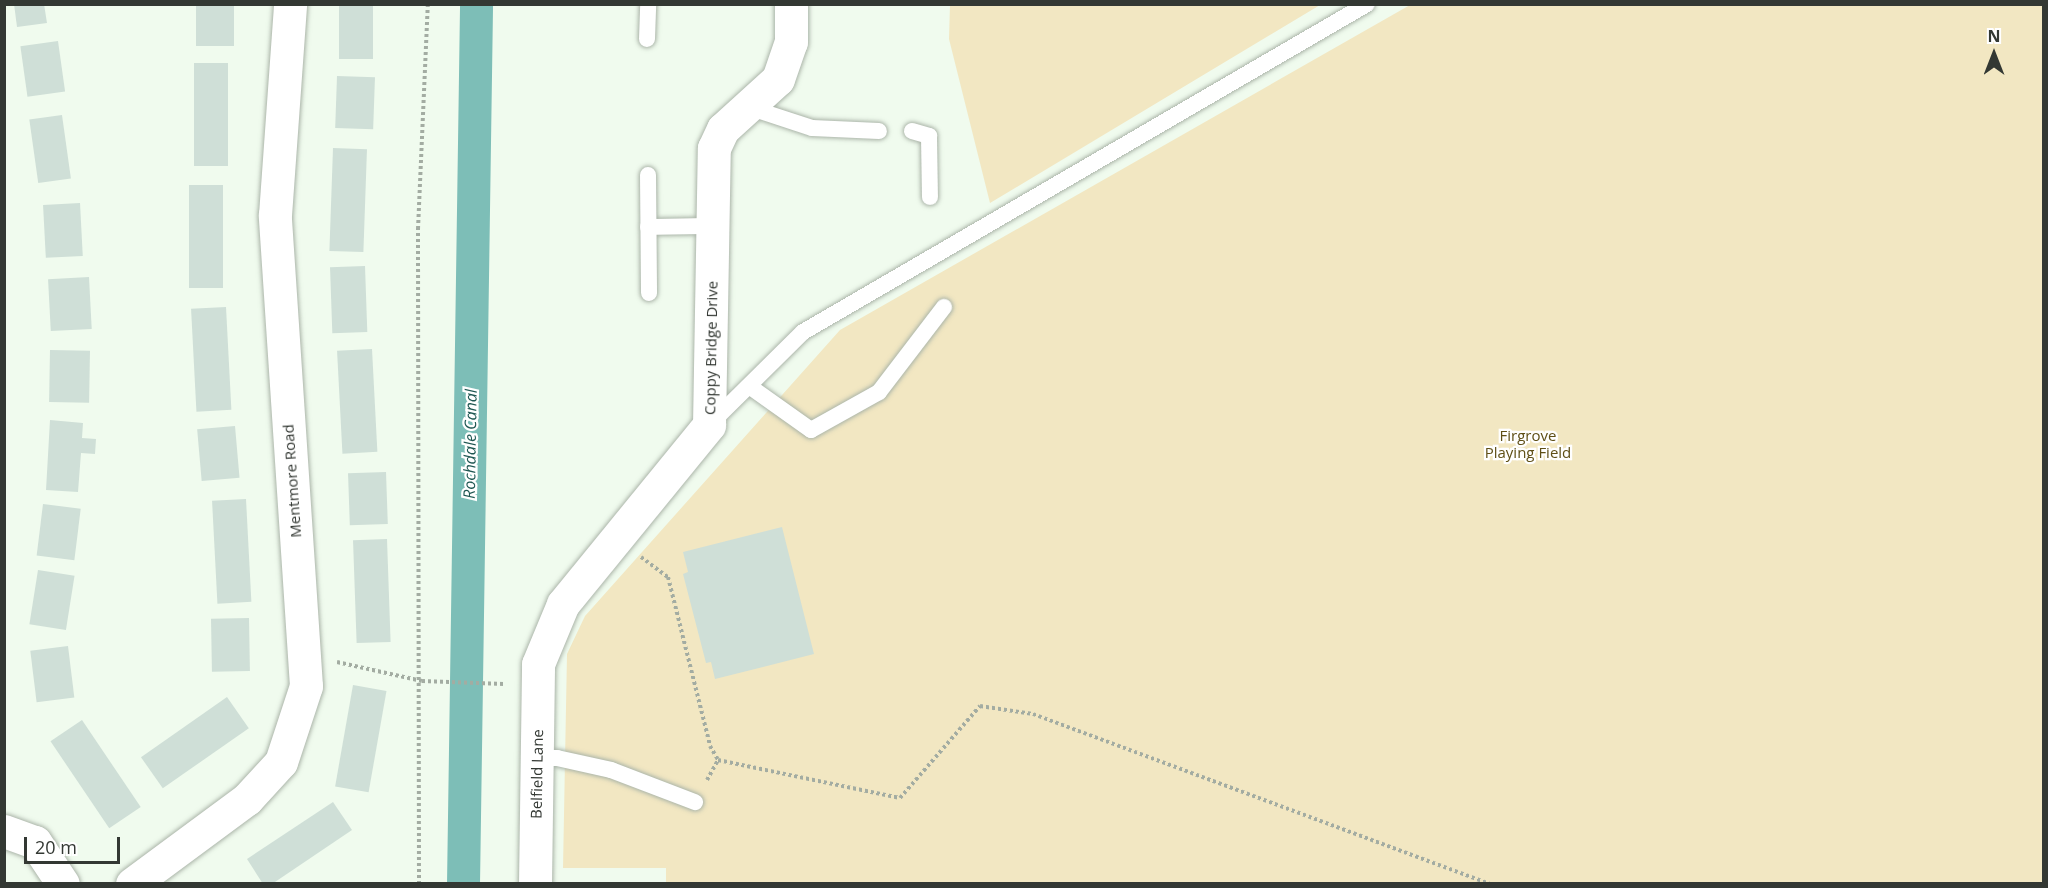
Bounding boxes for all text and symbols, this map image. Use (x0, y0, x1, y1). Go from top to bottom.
north arrow (1964, 24, 2024, 84)
text: N (1987, 25, 2001, 47)
street label: Coppy Bridge Drive (701, 281, 721, 415)
water label: Rochdale Canal (459, 389, 481, 499)
street label: Mentmore Road (279, 424, 305, 538)
park label: Firgrove Playing Field (1485, 426, 1571, 461)
street label: Belfield Lane (527, 729, 547, 819)
scale bar (27, 825, 123, 863)
text: 20 m (35, 835, 77, 859)

